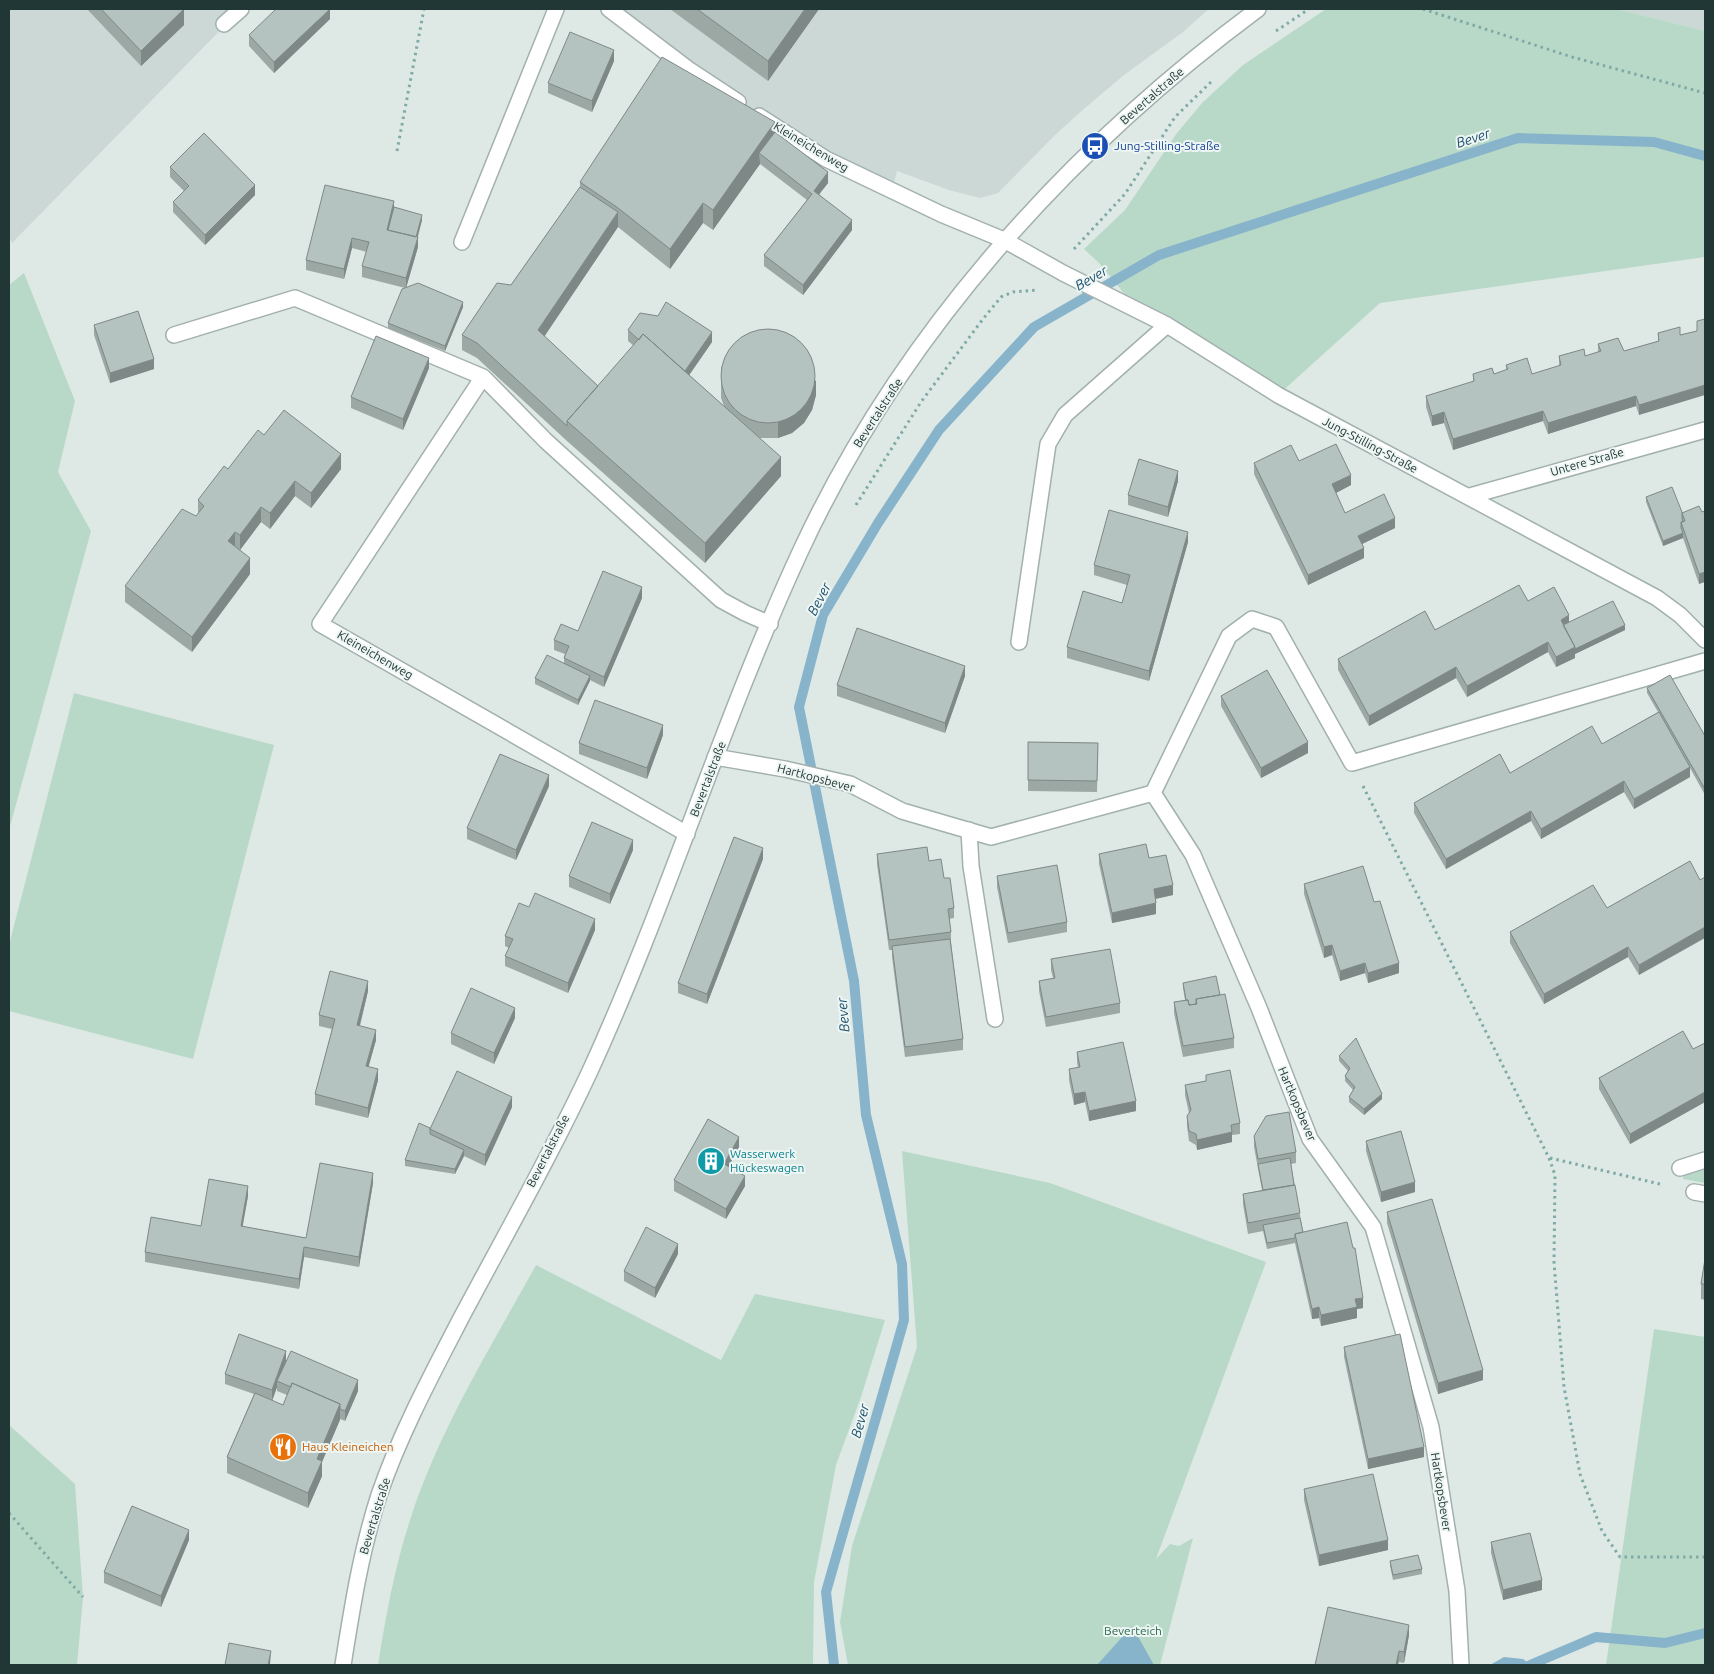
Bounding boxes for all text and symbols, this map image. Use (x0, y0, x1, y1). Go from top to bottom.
street label: Bevertalstraße (1117, 65, 1186, 127)
street label: Kleineichenweg (771, 119, 851, 174)
water label: Bever (1454, 125, 1493, 151)
bus stop icon: Jung-Stilling-Straße (1080, 131, 1110, 161)
place label: Jung-Stilling-Straße (1114, 139, 1220, 152)
water label: Bever (1072, 262, 1111, 294)
street label: Bevertalstraße (850, 376, 905, 450)
street label: Jung-Stilling-Straße (1320, 414, 1420, 475)
street label: Untere Straße (1549, 445, 1625, 478)
water label: Bever (804, 579, 834, 618)
street label: Kleineichenweg (335, 628, 415, 681)
street label: Bevertalstraße (687, 739, 728, 818)
street label: Hartkopsbever (776, 761, 857, 794)
water label: Bever (833, 996, 852, 1033)
street label: Hartkopsbever (1276, 1065, 1319, 1143)
street label: Bevertalstraße (524, 1112, 571, 1189)
building icon: Wasserwerk Hückeswagen (696, 1146, 726, 1176)
place label: Wasserwerk Hückeswagen (730, 1147, 804, 1174)
water label: Bever (848, 1401, 873, 1440)
restaurant icon: Haus Kleineichen (268, 1432, 298, 1462)
place label: Haus Kleineichen (302, 1440, 394, 1453)
street label: Hartkopsbever (1429, 1452, 1454, 1533)
street label: Bevertalstraße (357, 1476, 392, 1556)
park label: Beverteich (1104, 1624, 1162, 1637)

